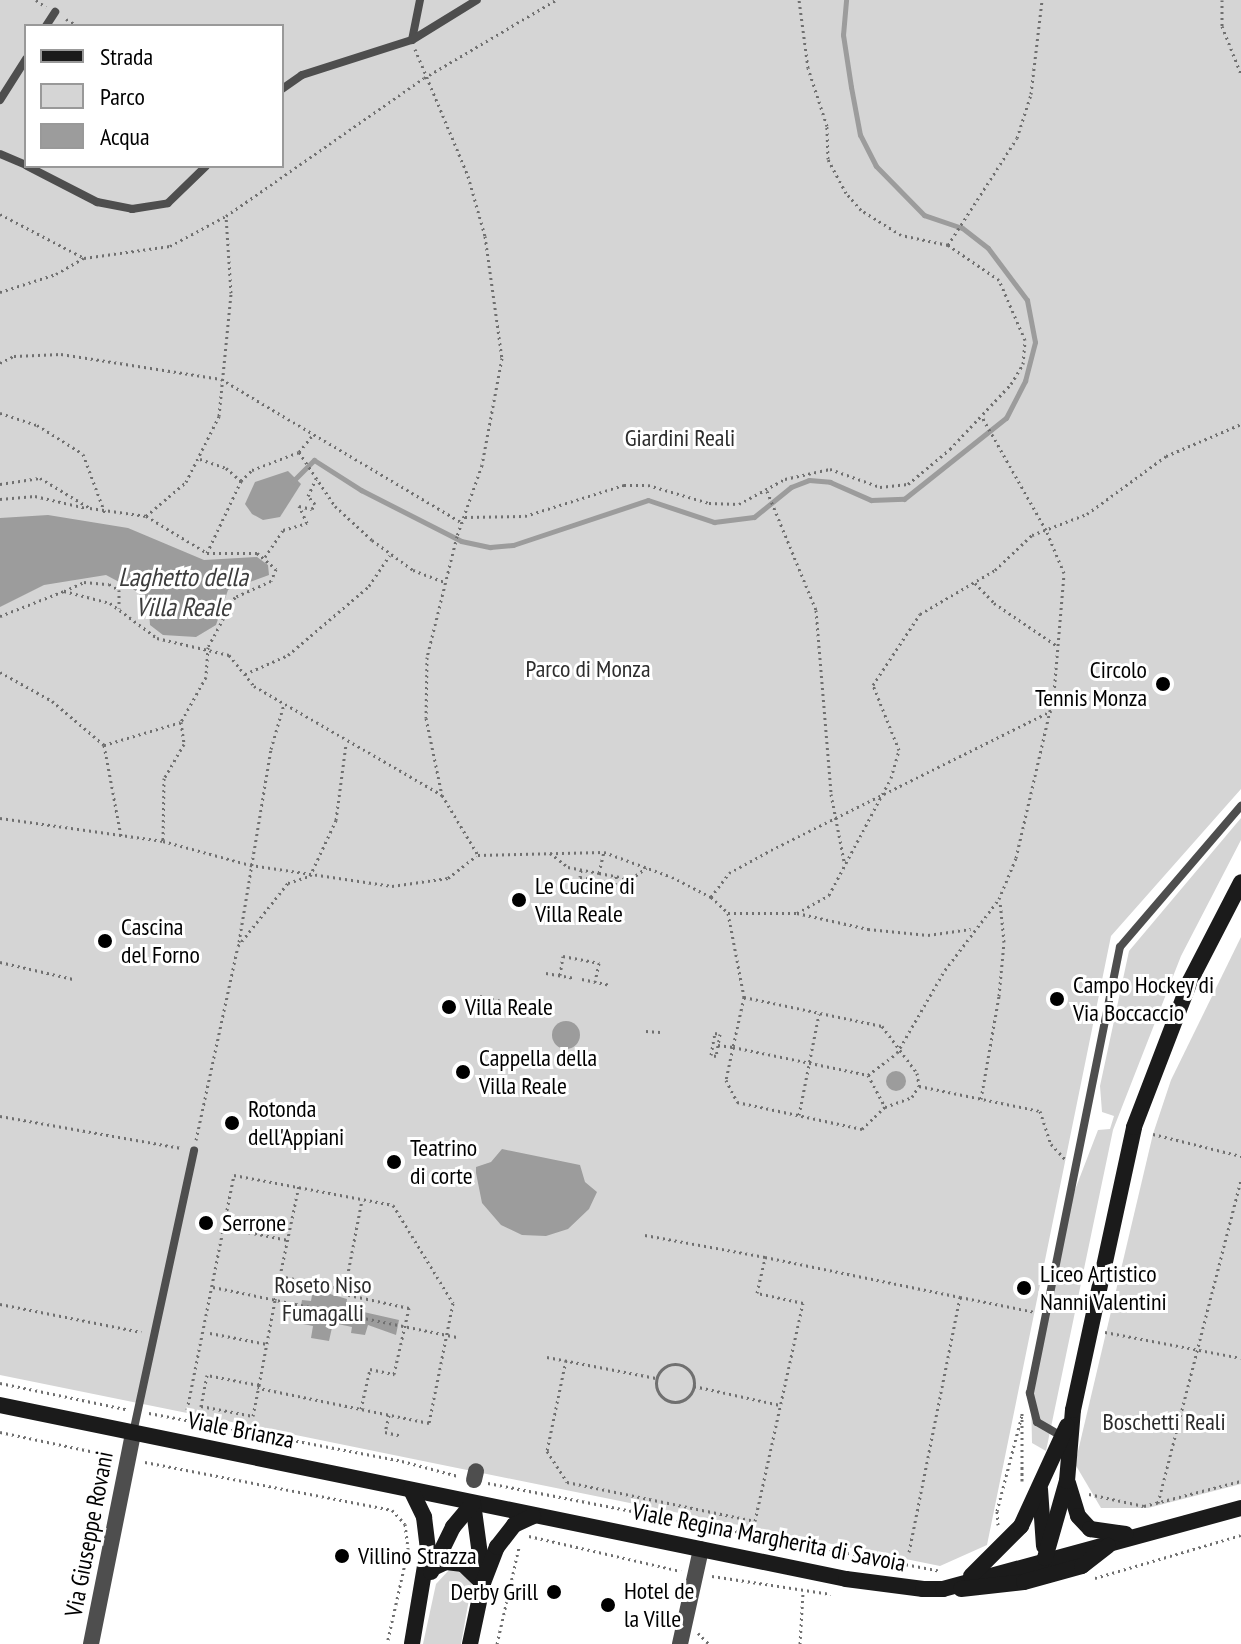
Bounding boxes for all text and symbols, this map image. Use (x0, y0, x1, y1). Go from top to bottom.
legend (24, 24, 284, 168)
text: Strada (100, 41, 153, 72)
text: Parco (100, 81, 145, 112)
text: Acqua (100, 121, 150, 152)
park label: Giardini Reali (625, 424, 735, 452)
water label: Laghetto della Villa Reale (118, 561, 248, 622)
park label: Parco di Monza (525, 655, 651, 683)
place label: Circolo Tennis Monza (1035, 656, 1147, 712)
marker: Circolo Tennis Monza (1154, 675, 1172, 693)
place label: Le Cucine di Villa Reale (535, 872, 635, 928)
marker: Le Cucine di Villa Reale (510, 891, 528, 909)
place label: Cascina del Forno (121, 913, 200, 969)
marker: Cascina del Forno (96, 932, 114, 950)
place label: Campo Hockey di Via Boccaccio (1073, 971, 1215, 1027)
marker: Campo Hockey di Via Boccaccio (1048, 990, 1066, 1008)
place label: Villa Reale (465, 993, 553, 1021)
marker: Villa Reale (440, 998, 458, 1016)
place label: Cappella della Villa Reale (479, 1044, 597, 1100)
marker: Cappella della Villa Reale (454, 1063, 472, 1081)
place label: Rotonda dell'Appiani (248, 1095, 344, 1151)
marker: Rotonda dell'Appiani (223, 1114, 241, 1132)
place label: Teatrino di corte (410, 1134, 477, 1190)
marker: Teatrino di corte (385, 1153, 403, 1171)
place label: Serrone (222, 1209, 286, 1237)
marker: Serrone (197, 1214, 215, 1232)
place label: Liceo Artistico Nanni Valentini (1040, 1260, 1167, 1316)
park label: Roseto Niso Fumagalli (274, 1271, 372, 1327)
marker: Liceo Artistico Nanni Valentini (1015, 1279, 1033, 1297)
street label: Viale Brianza (185, 1406, 297, 1454)
park label: Boschetti Reali (1102, 1408, 1226, 1436)
street label: Via Giuseppe Rovani (59, 1449, 119, 1619)
street label: Viale Regina Margherita di Savoia (630, 1496, 908, 1578)
place label: Villino Strazza (358, 1542, 477, 1570)
marker: Villino Strazza (333, 1547, 351, 1565)
place label: Hotel de la Ville (624, 1577, 695, 1633)
place label: Derby Grill (450, 1578, 538, 1606)
marker: Derby Grill (545, 1583, 563, 1601)
marker: Hotel de la Ville (599, 1596, 617, 1614)

